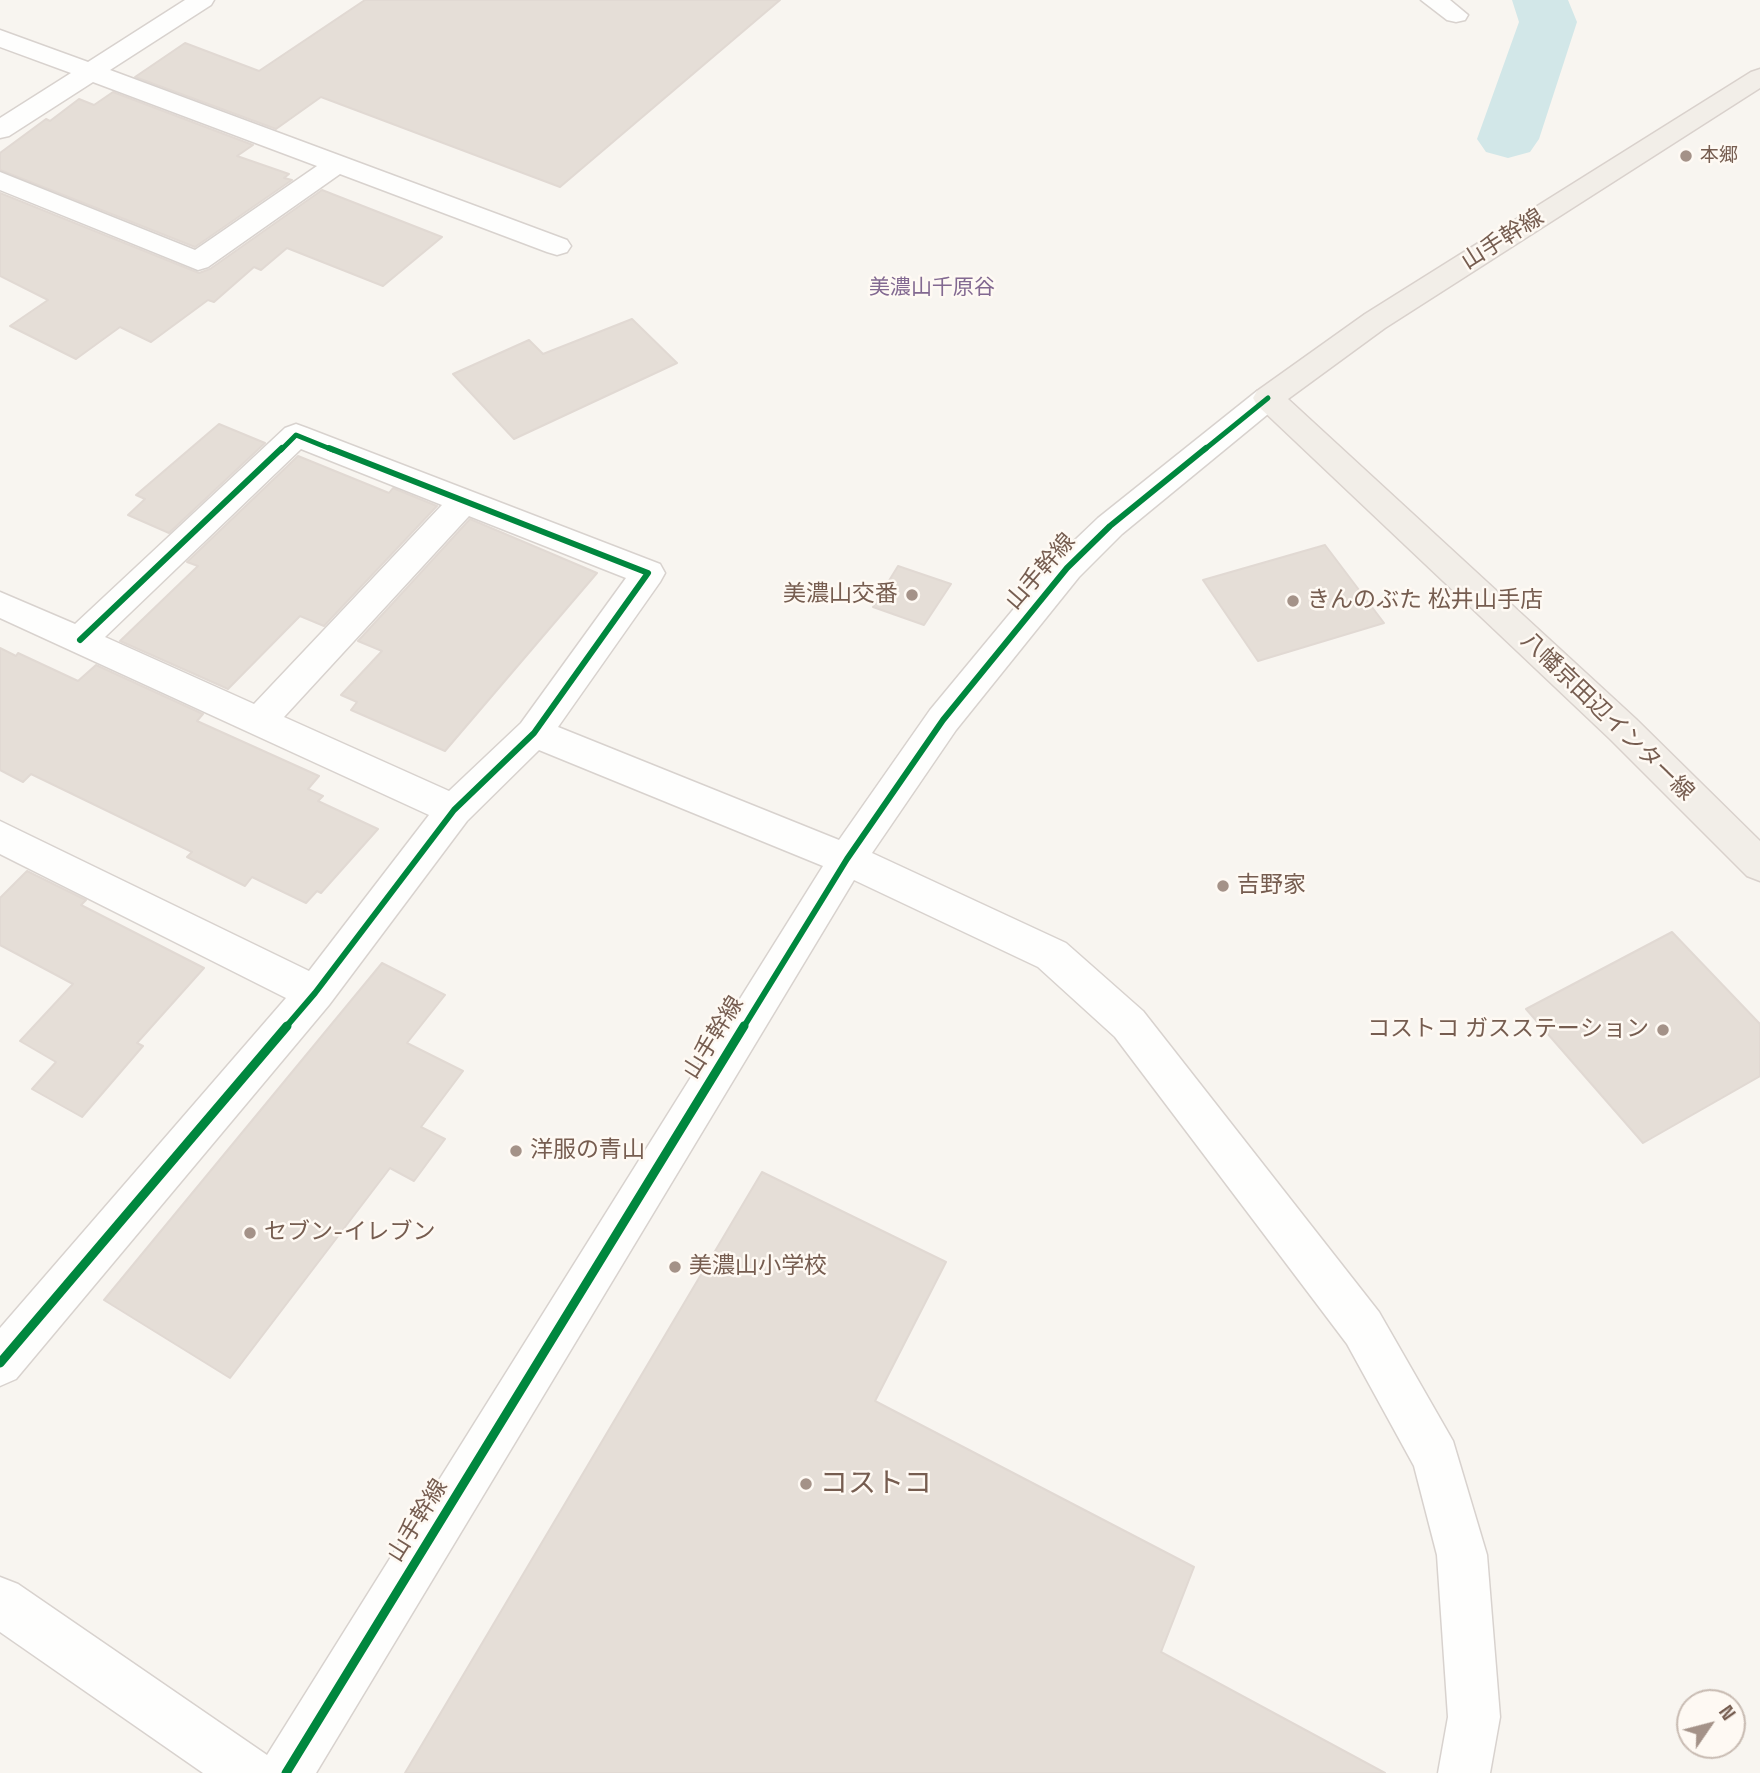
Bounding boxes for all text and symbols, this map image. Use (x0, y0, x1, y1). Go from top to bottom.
place label: 本郷 (1700, 145, 1738, 167)
marker: 本郷 (1678, 148, 1694, 164)
street label: 山手幹線 (1457, 204, 1549, 276)
district label: 美濃山千原谷 (869, 275, 995, 301)
street label: 山手幹線 (1000, 528, 1082, 616)
place label: 美濃山交番 (783, 581, 898, 609)
marker: 美濃山交番 (904, 587, 920, 603)
place label: きんのぶた 松井山手店 (1307, 587, 1543, 615)
marker: きんのぶた 松井山手店 (1285, 593, 1301, 609)
street label: 八幡京田辺インター線 (1515, 627, 1699, 807)
place label: 吉野家 (1237, 872, 1306, 900)
marker: 吉野家 (1215, 878, 1231, 894)
street label: 山手幹線 (678, 992, 750, 1084)
place label: コストコ ガスステーション (1367, 1016, 1649, 1044)
marker: コストコ ガスステーション (1655, 1022, 1671, 1038)
place label: 洋服の青山 (530, 1137, 645, 1165)
marker: 洋服の青山 (508, 1143, 524, 1159)
place label: セブン-イレブン (264, 1219, 435, 1247)
marker: セブン-イレブン (242, 1225, 258, 1241)
place label: 美濃山小学校 (689, 1253, 827, 1281)
marker: 美濃山小学校 (667, 1259, 683, 1275)
place label: コストコ (820, 1467, 932, 1501)
street label: 山手幹線 (382, 1475, 454, 1567)
marker: コストコ (798, 1476, 814, 1492)
north arrow (1676, 1689, 1746, 1759)
text: N (1713, 1700, 1741, 1725)

